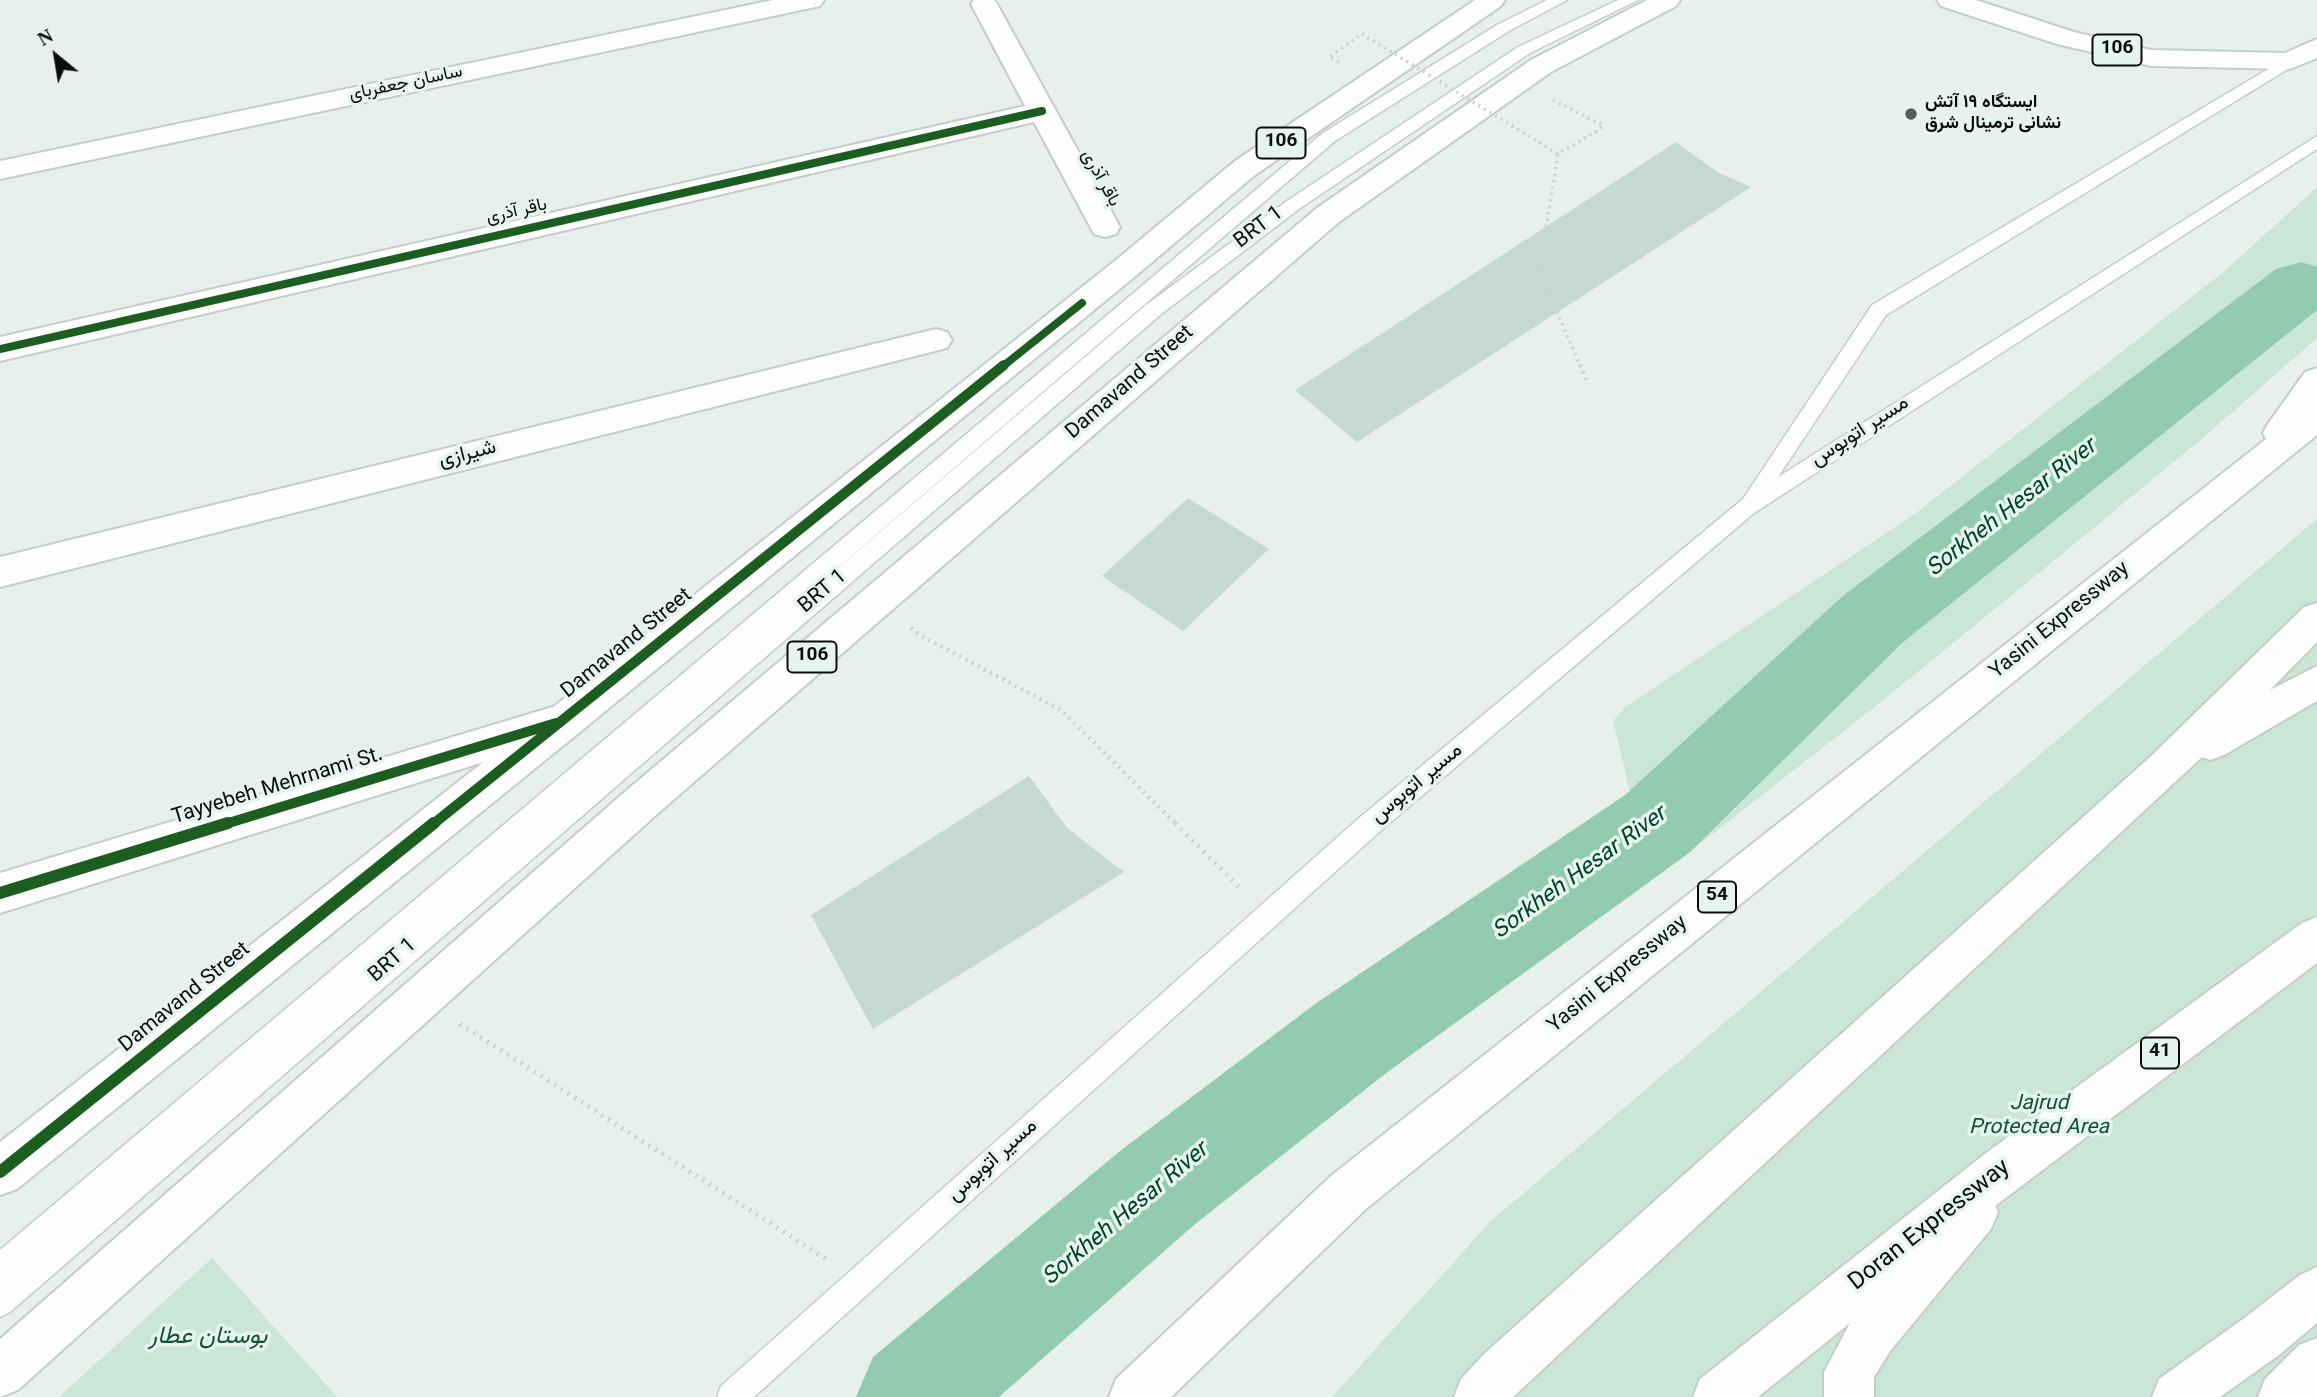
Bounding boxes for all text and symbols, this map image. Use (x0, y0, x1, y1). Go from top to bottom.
north arrow (21, 21, 91, 91)
text: N (34, 25, 56, 50)
road number: 106 (2092, 34, 2142, 66)
street label: ساسان جعفربای (347, 62, 465, 108)
place label: ایستگاه ۱۹ آتش نشانی ترمینال شرق (1925, 93, 2061, 136)
marker: ایستگاه ۱۹ آتش نشانی ترمینال شرق (1903, 106, 1919, 122)
road number: 106 (1256, 127, 1306, 158)
street label: باقر آذری (1075, 147, 1123, 211)
street label: باقر آذری (485, 196, 549, 230)
street label: BRT 1 (1230, 202, 1290, 256)
street label: Damavand Street (1062, 322, 1200, 446)
street label: مسیر اتوبوس (1807, 392, 1915, 474)
water label: Sorkheh Hesar River (1923, 435, 2103, 585)
street label: شیرازی (437, 437, 499, 475)
street label: Yasini Expressway (1986, 558, 2136, 686)
street label: BRT 1 (795, 566, 853, 620)
street label: Damavand Street (558, 585, 698, 705)
road number: 106 (788, 642, 836, 672)
street label: مسیر اتوبوس (1367, 739, 1469, 831)
street label: Tayyebeh Mehrnami St. (170, 744, 386, 832)
water label: Sorkheh Hesar River (1489, 803, 1673, 947)
road number: 54 (1698, 882, 1736, 912)
street label: Yasini Expressway (1544, 912, 1694, 1040)
street label: BRT 1 (365, 934, 423, 990)
street label: Damavand Street (116, 939, 256, 1059)
road number: 41 (2141, 1037, 2179, 1068)
park label: Jajrud Protected Area (1969, 1093, 2109, 1143)
street label: مسیر اتوبوس (944, 1115, 1044, 1209)
water label: Sorkheh Hesar River (1039, 1139, 1215, 1293)
street label: Doran Expressway (1845, 1155, 2017, 1299)
park label: بوستان عطار (149, 1325, 267, 1353)

